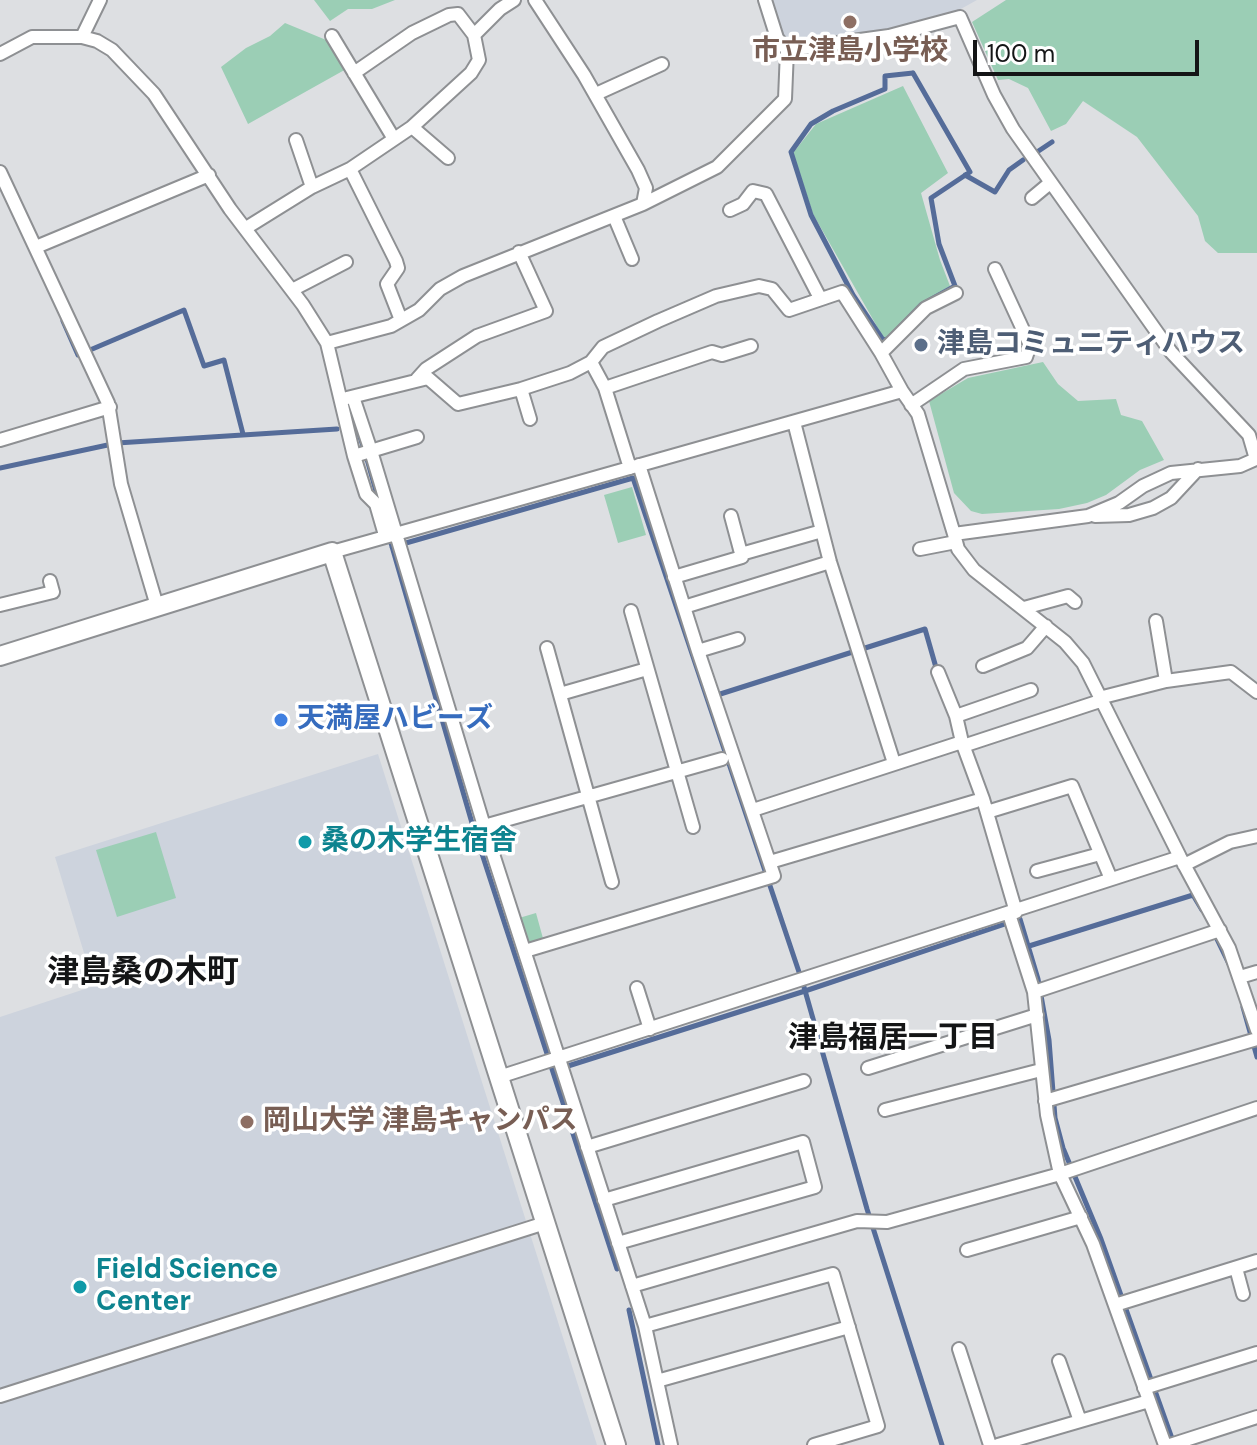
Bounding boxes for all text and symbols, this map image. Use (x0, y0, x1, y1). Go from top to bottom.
marker: 市立津島小学校 (841, 13, 859, 31)
scale bar (977, 24, 1203, 74)
place label: 市立津島小学校 (752, 35, 948, 69)
text: 100 m (987, 38, 1055, 69)
place label: 津島コミュニティハウス (937, 328, 1245, 362)
marker: 津島コミュニティハウス (912, 336, 930, 354)
place label: 天満屋ハビーズ (297, 703, 493, 737)
marker: 天満屋ハビーズ (272, 711, 290, 729)
place label: 桑の木学生宿舎 (321, 825, 517, 859)
marker: 桑の木学生宿舎 (296, 833, 314, 851)
district label: 津島桑の木町 (47, 955, 239, 993)
district label: 津島福居一丁目 (788, 1021, 998, 1057)
place label: 岡山大学 津島キャンパス (263, 1105, 578, 1139)
marker: 岡山大学 津島キャンパス (238, 1113, 256, 1131)
place label: Field Science Center (96, 1254, 278, 1320)
marker: Field Science Center (71, 1278, 89, 1296)

